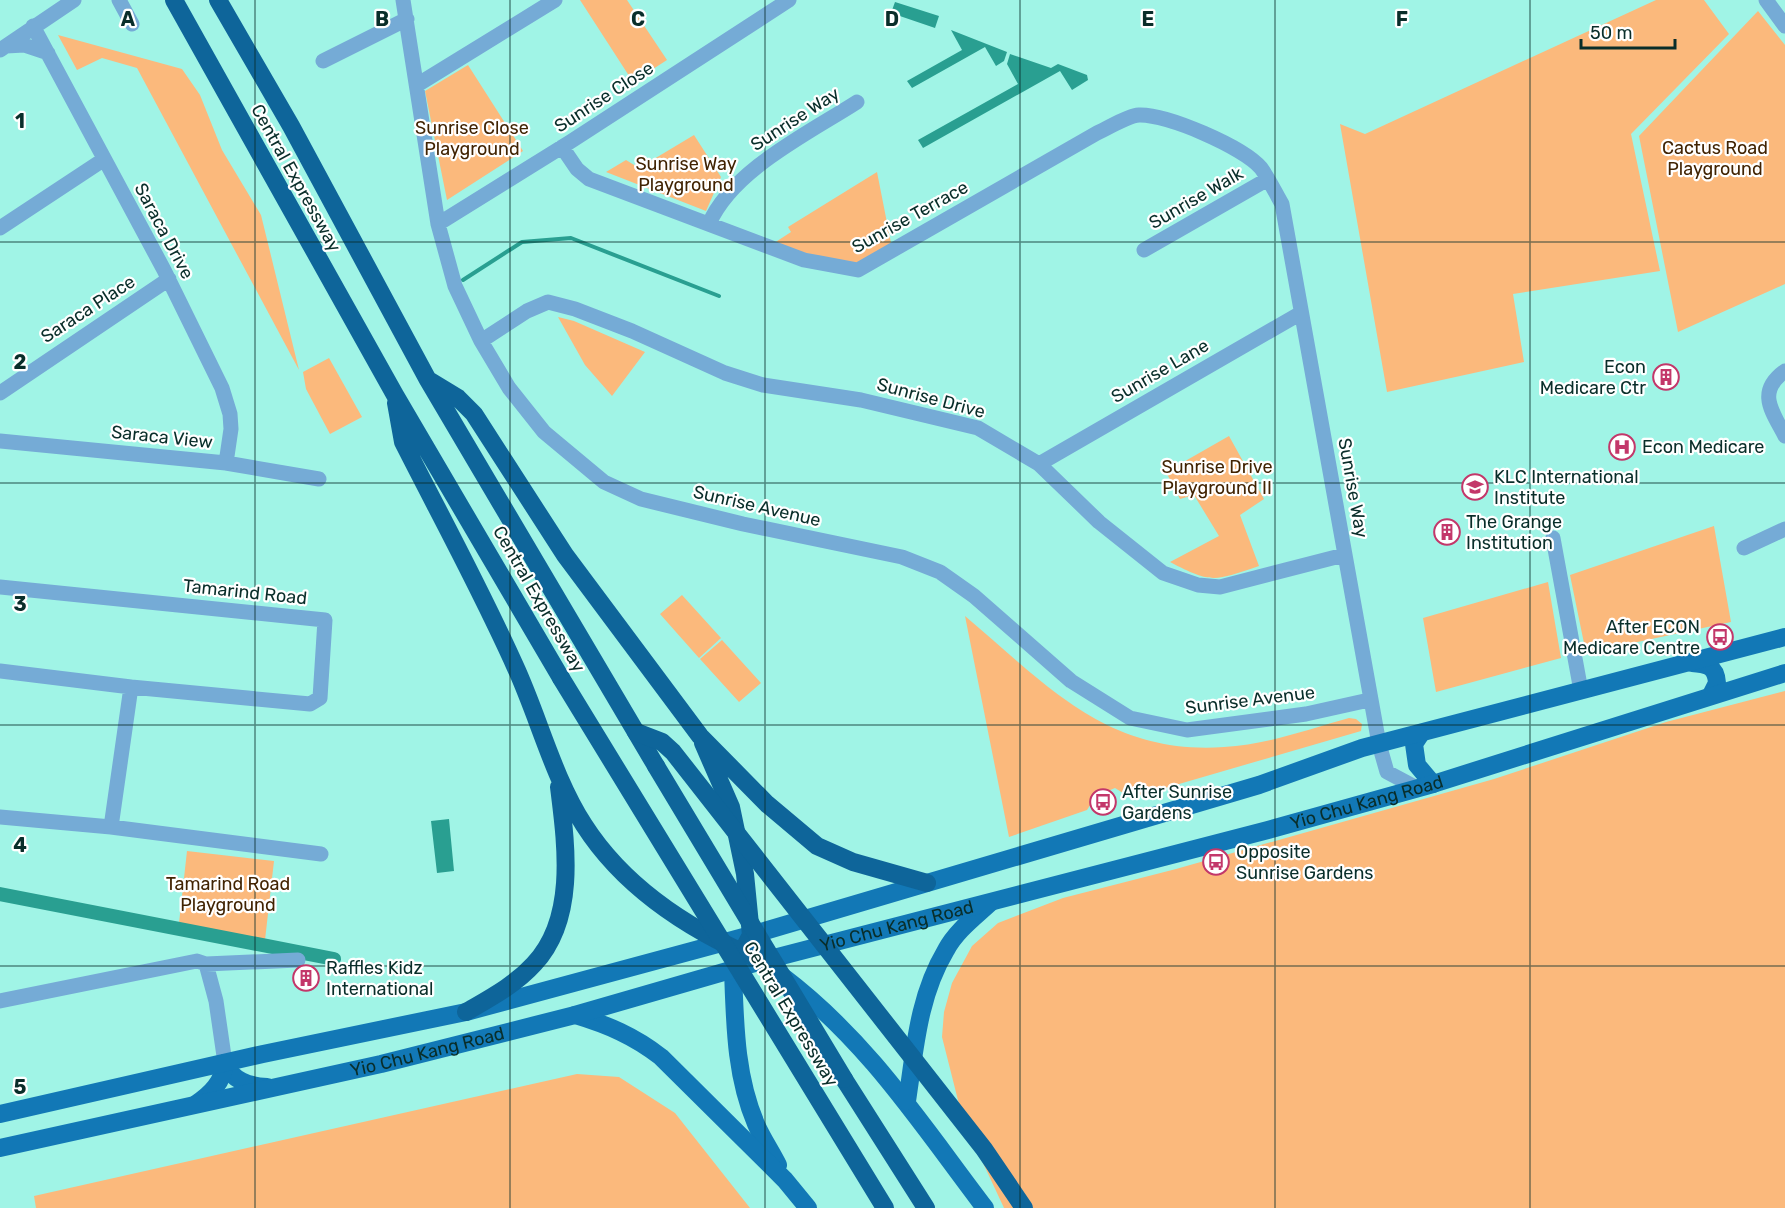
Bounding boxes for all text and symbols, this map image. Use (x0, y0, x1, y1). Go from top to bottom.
text: A (121, 7, 136, 31)
text: B (375, 7, 389, 31)
text: C (631, 7, 645, 31)
text: D (885, 7, 899, 31)
text: E (1142, 7, 1154, 31)
text: F (1396, 7, 1408, 31)
scale bar (1581, 12, 1676, 50)
text: 50 m (1590, 22, 1633, 44)
street label: Sunrise Close (550, 57, 658, 137)
street label: Sunrise Way (747, 82, 843, 156)
street label: Central Expressway (246, 100, 346, 256)
text: 1 (15, 109, 25, 133)
park label: Sunrise Close Playground (415, 117, 529, 160)
park label: Cactus Road Playground (1662, 137, 1768, 180)
park label: Sunrise Way Playground (635, 153, 737, 196)
street label: Sunrise Walk (1145, 162, 1248, 234)
street label: Sunrise Terrace (848, 176, 972, 258)
street label: Saraca Drive (130, 179, 198, 283)
street label: Saraca Place (37, 270, 139, 348)
street label: Sunrise Lane (1107, 334, 1213, 408)
text: 2 (14, 350, 27, 374)
place label: Econ Medicare Ctr (1540, 356, 1646, 399)
building icon: Econ Medicare Ctr (1651, 362, 1681, 392)
street label: Sunrise Drive (874, 373, 988, 423)
street label: Saraca View (110, 421, 214, 453)
hospital icon: Econ Medicare (1607, 432, 1637, 462)
street label: Sunrise Way (1333, 436, 1373, 540)
place label: Econ Medicare (1642, 436, 1764, 458)
park label: Sunrise Drive Playground II (1161, 456, 1273, 499)
place label: KLC International Institute (1494, 466, 1639, 509)
school or university icon: KLC International Institute (1460, 472, 1490, 502)
street label: Sunrise Avenue (691, 481, 823, 531)
place label: The Grange Institution (1466, 511, 1562, 554)
building icon: The Grange Institution (1432, 517, 1462, 547)
street label: Central Expressway (488, 522, 590, 676)
street label: Tamarind Road (182, 575, 308, 609)
text: 3 (13, 592, 27, 616)
place label: After ECON Medicare Centre (1563, 616, 1700, 659)
bus stop icon: After ECON Medicare Centre (1705, 622, 1735, 652)
street label: Sunrise Avenue (1184, 681, 1316, 719)
street label: Yio Chu Kang Road (1288, 770, 1446, 834)
place label: After Sunrise Gardens (1122, 781, 1232, 824)
bus stop icon: After Sunrise Gardens (1088, 787, 1118, 817)
text: 4 (13, 833, 27, 857)
place label: Opposite Sunrise Gardens (1236, 841, 1374, 884)
bus stop icon: Opposite Sunrise Gardens (1201, 847, 1231, 877)
park label: Tamarind Road Playground (166, 873, 290, 916)
street label: Yio Chu Kang Road (817, 896, 976, 957)
street label: Central Expressway (739, 937, 843, 1091)
place label: Raffles Kidz International (326, 957, 433, 1000)
building icon: Raffles Kidz International (291, 963, 321, 993)
street label: Yio Chu Kang Road (348, 1022, 507, 1081)
text: 5 (14, 1075, 27, 1099)

